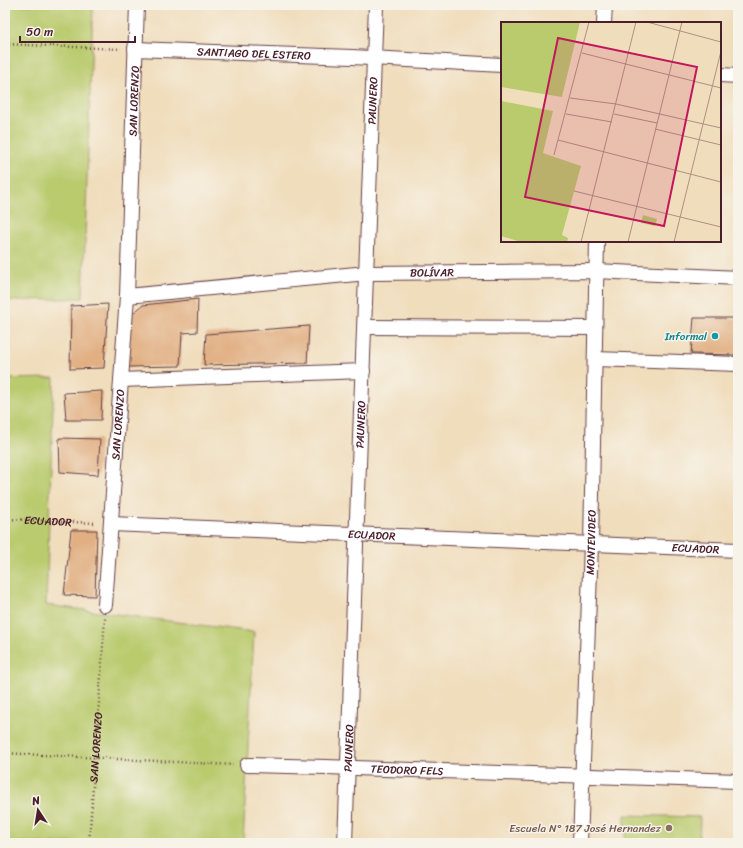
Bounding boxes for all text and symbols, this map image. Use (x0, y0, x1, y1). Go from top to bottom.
scale bar (20, 18, 135, 44)
text: 50 m (26, 21, 53, 43)
inset map (501, 22, 721, 242)
street label: SANTIAGO DEL ESTERO (197, 42, 311, 65)
street label: SAN LORENZO (123, 65, 145, 137)
street label: PAUNERO (363, 76, 383, 125)
street label: BOLÍVAR (410, 263, 454, 283)
place label: Informal (664, 327, 708, 346)
marker: Informal (710, 331, 720, 341)
street label: SAN LORENZO (106, 388, 130, 461)
street label: PAUNERO (351, 400, 371, 448)
street label: MONTEVIDEO (581, 509, 602, 575)
street label: ECUADOR (24, 511, 73, 532)
street label: ECUADOR (348, 525, 396, 546)
street label: ECUADOR (671, 538, 720, 559)
street label: SAN LORENZO (84, 711, 108, 783)
street label: PAUNERO (339, 724, 359, 772)
street label: TEODORO FELS (370, 760, 444, 781)
north arrow (18, 790, 58, 830)
text: N (29, 791, 42, 811)
place label: Escuela N° 187 José Hernandez (509, 819, 662, 838)
marker: Escuela N° 187 José Hernandez (664, 823, 674, 833)

